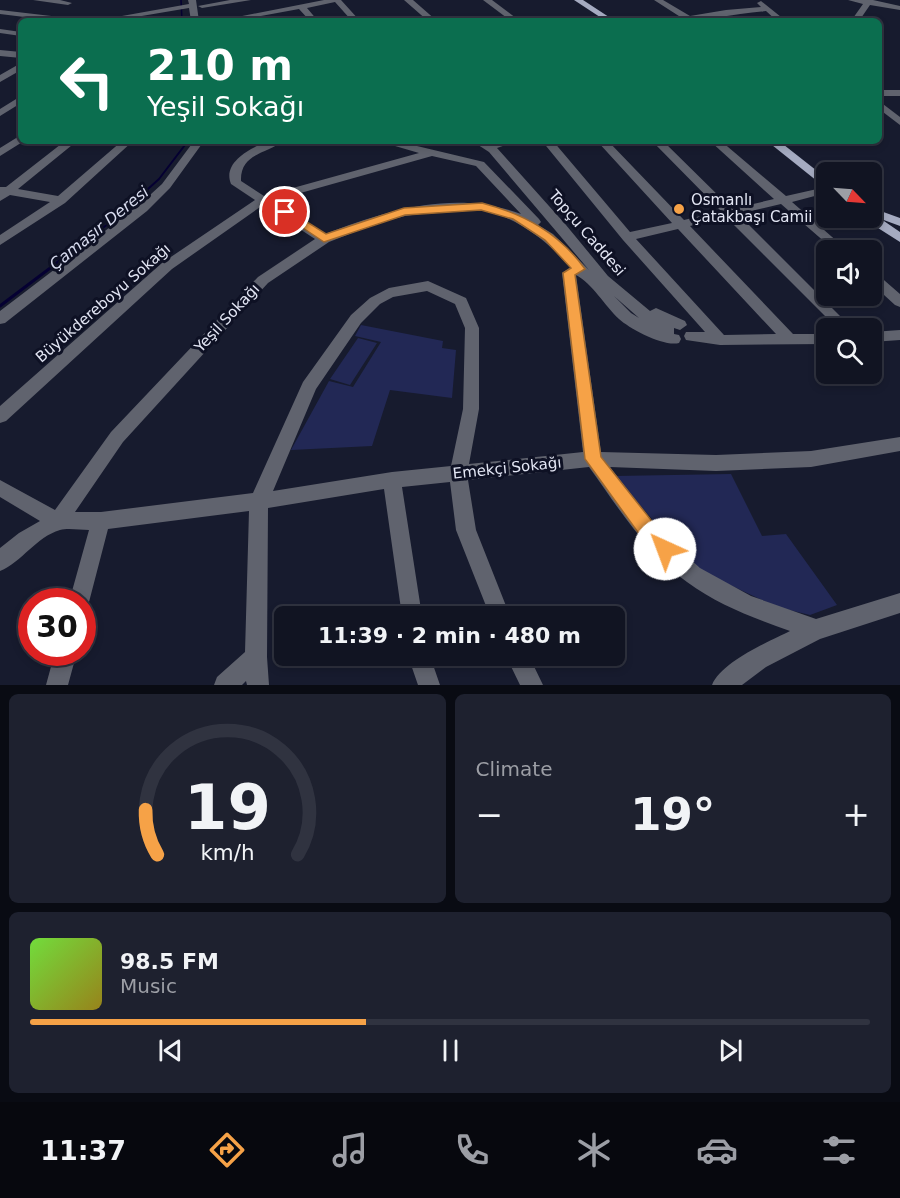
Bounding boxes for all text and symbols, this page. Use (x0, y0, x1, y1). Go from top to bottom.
text: 210 m (147, 41, 293, 90)
icon: left (48, 42, 126, 120)
text: Yeşil Sokağı (147, 91, 304, 122)
north arrow (816, 162, 882, 228)
map controls (816, 162, 882, 384)
water label: Çamaşır Deresi (46, 182, 153, 274)
pin (259, 186, 310, 237)
street label: Topçu Caddesi (544, 186, 629, 280)
place label: Osmanlı Çatakbaşı Camii (691, 191, 813, 226)
icon: arrive (268, 195, 301, 228)
marker: Osmanlı Çatakbaşı Camii (672, 202, 686, 216)
street label: Büyükdereboyu Sokağı (32, 240, 174, 366)
button: sound (816, 240, 882, 306)
street label: Yeşil Sokağı (190, 280, 263, 357)
button: search (816, 318, 882, 384)
street label: Emekçi Sokağı (452, 453, 562, 483)
position arrow (633, 517, 697, 581)
speed limit sign: 30 (18, 588, 96, 666)
text: 11:39 · 2 min · 480 m (318, 623, 581, 648)
text: Climate (476, 757, 552, 781)
text: 19 (184, 771, 271, 844)
text: 19° (630, 788, 715, 841)
text: − (476, 795, 503, 834)
text: + (842, 795, 870, 834)
text: km/h (200, 841, 254, 866)
text: 98.5 FM (120, 949, 219, 974)
text: Music (120, 974, 177, 998)
icon: previous (154, 1034, 187, 1067)
icon: pause (434, 1034, 467, 1067)
icon: next (714, 1034, 747, 1067)
icon: directions (206, 1129, 248, 1171)
icon: music (329, 1129, 371, 1171)
icon: phone (451, 1129, 493, 1171)
icon: climate (573, 1129, 615, 1171)
icon: car (696, 1129, 738, 1171)
icon: filters (818, 1129, 860, 1171)
text: 11:37 (40, 1135, 126, 1166)

